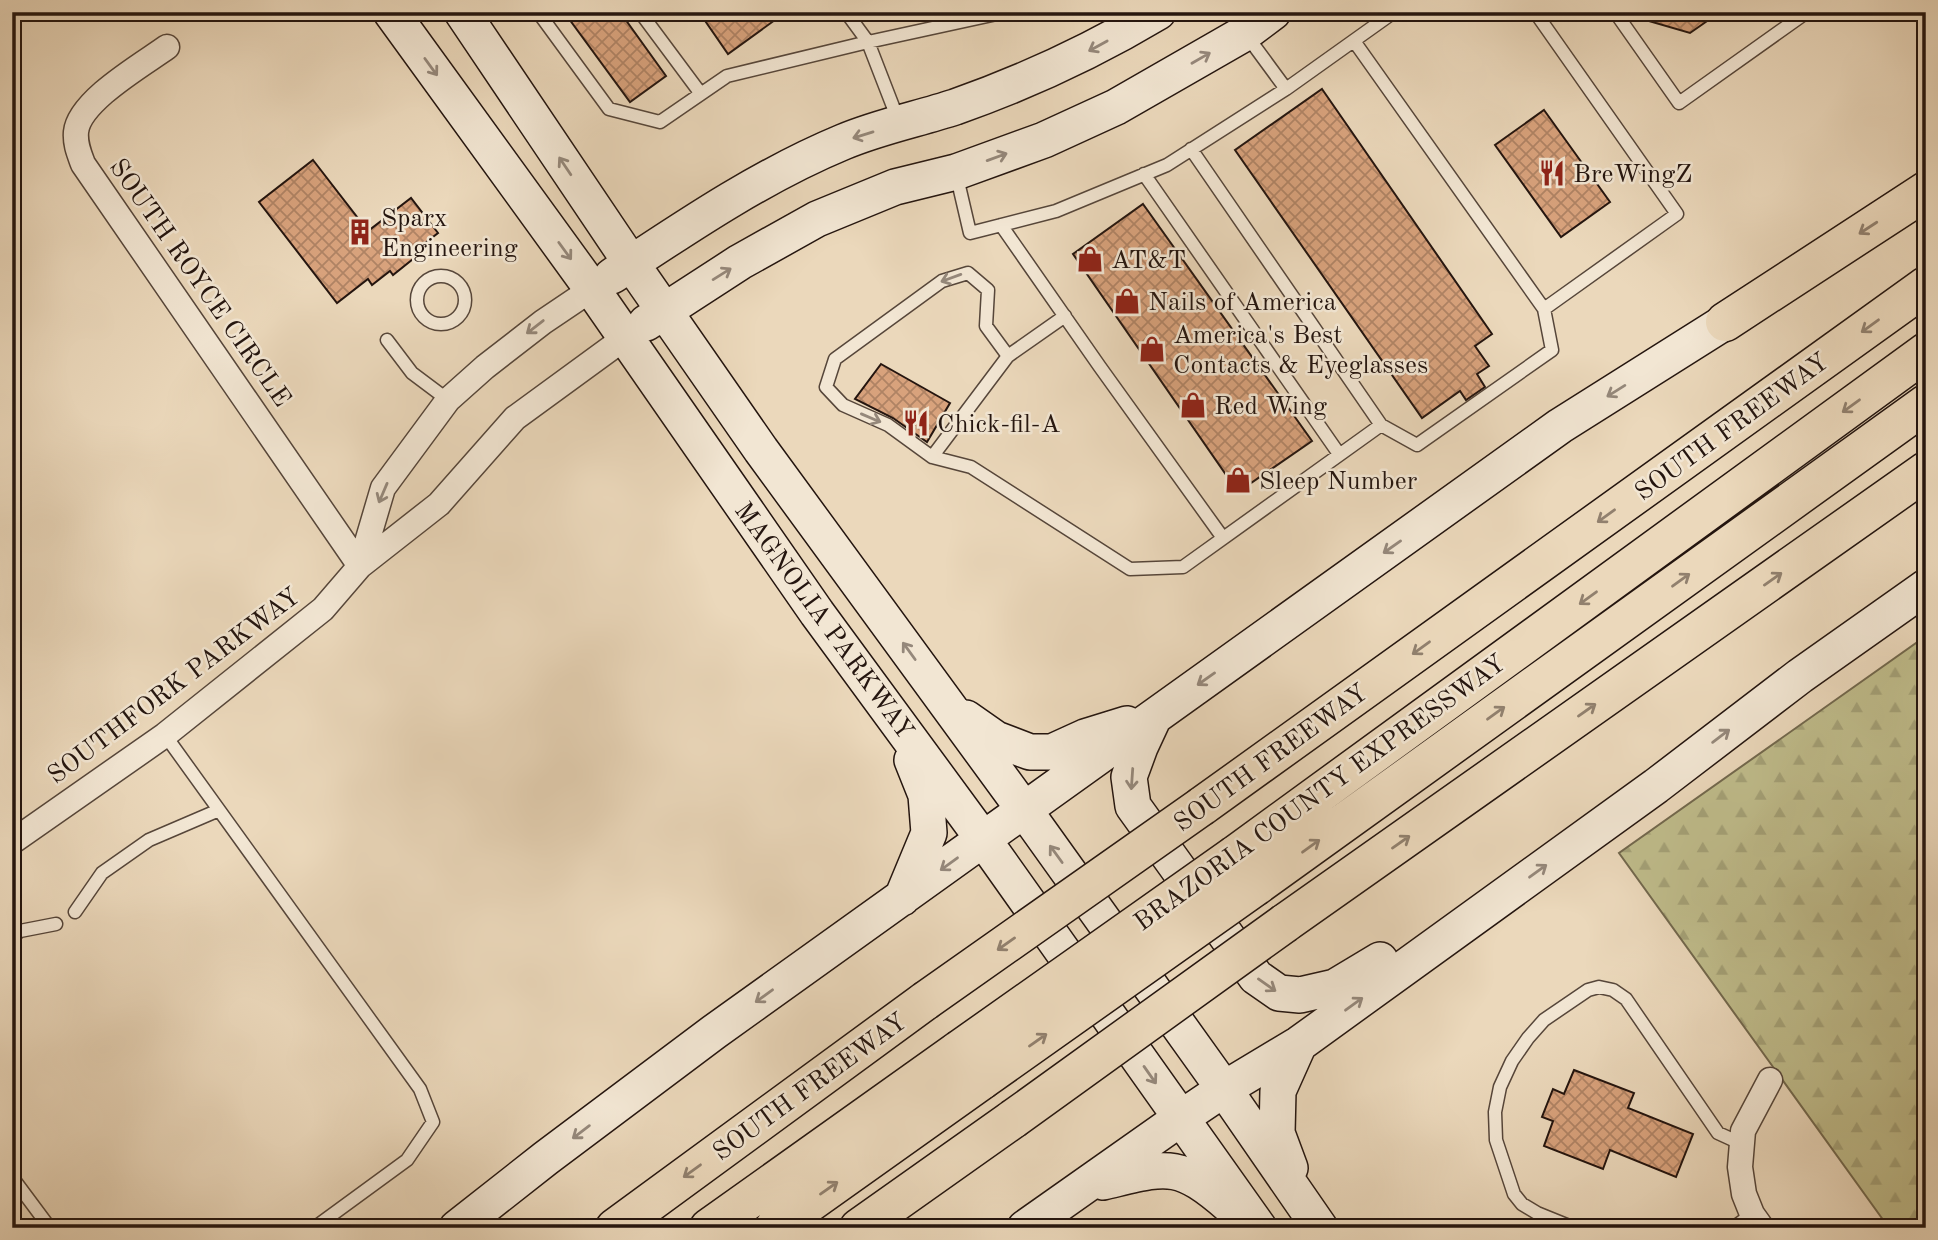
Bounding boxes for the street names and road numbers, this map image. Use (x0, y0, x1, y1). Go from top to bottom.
street label: SOUTH ROYCE CIRCLE (104, 154, 295, 412)
street label: SOUTH FREEWAY (1631, 349, 1834, 506)
street label: MAGNOLIA PARKWAY (729, 498, 918, 744)
street label: SOUTHFORK PARKWAY (43, 584, 305, 790)
street label: BRAZORIA COUNTY EXPRESSWAY (1130, 650, 1510, 937)
street label: SOUTH FREEWAY (1170, 680, 1373, 837)
street label: SOUTH FREEWAY (709, 1009, 912, 1166)

